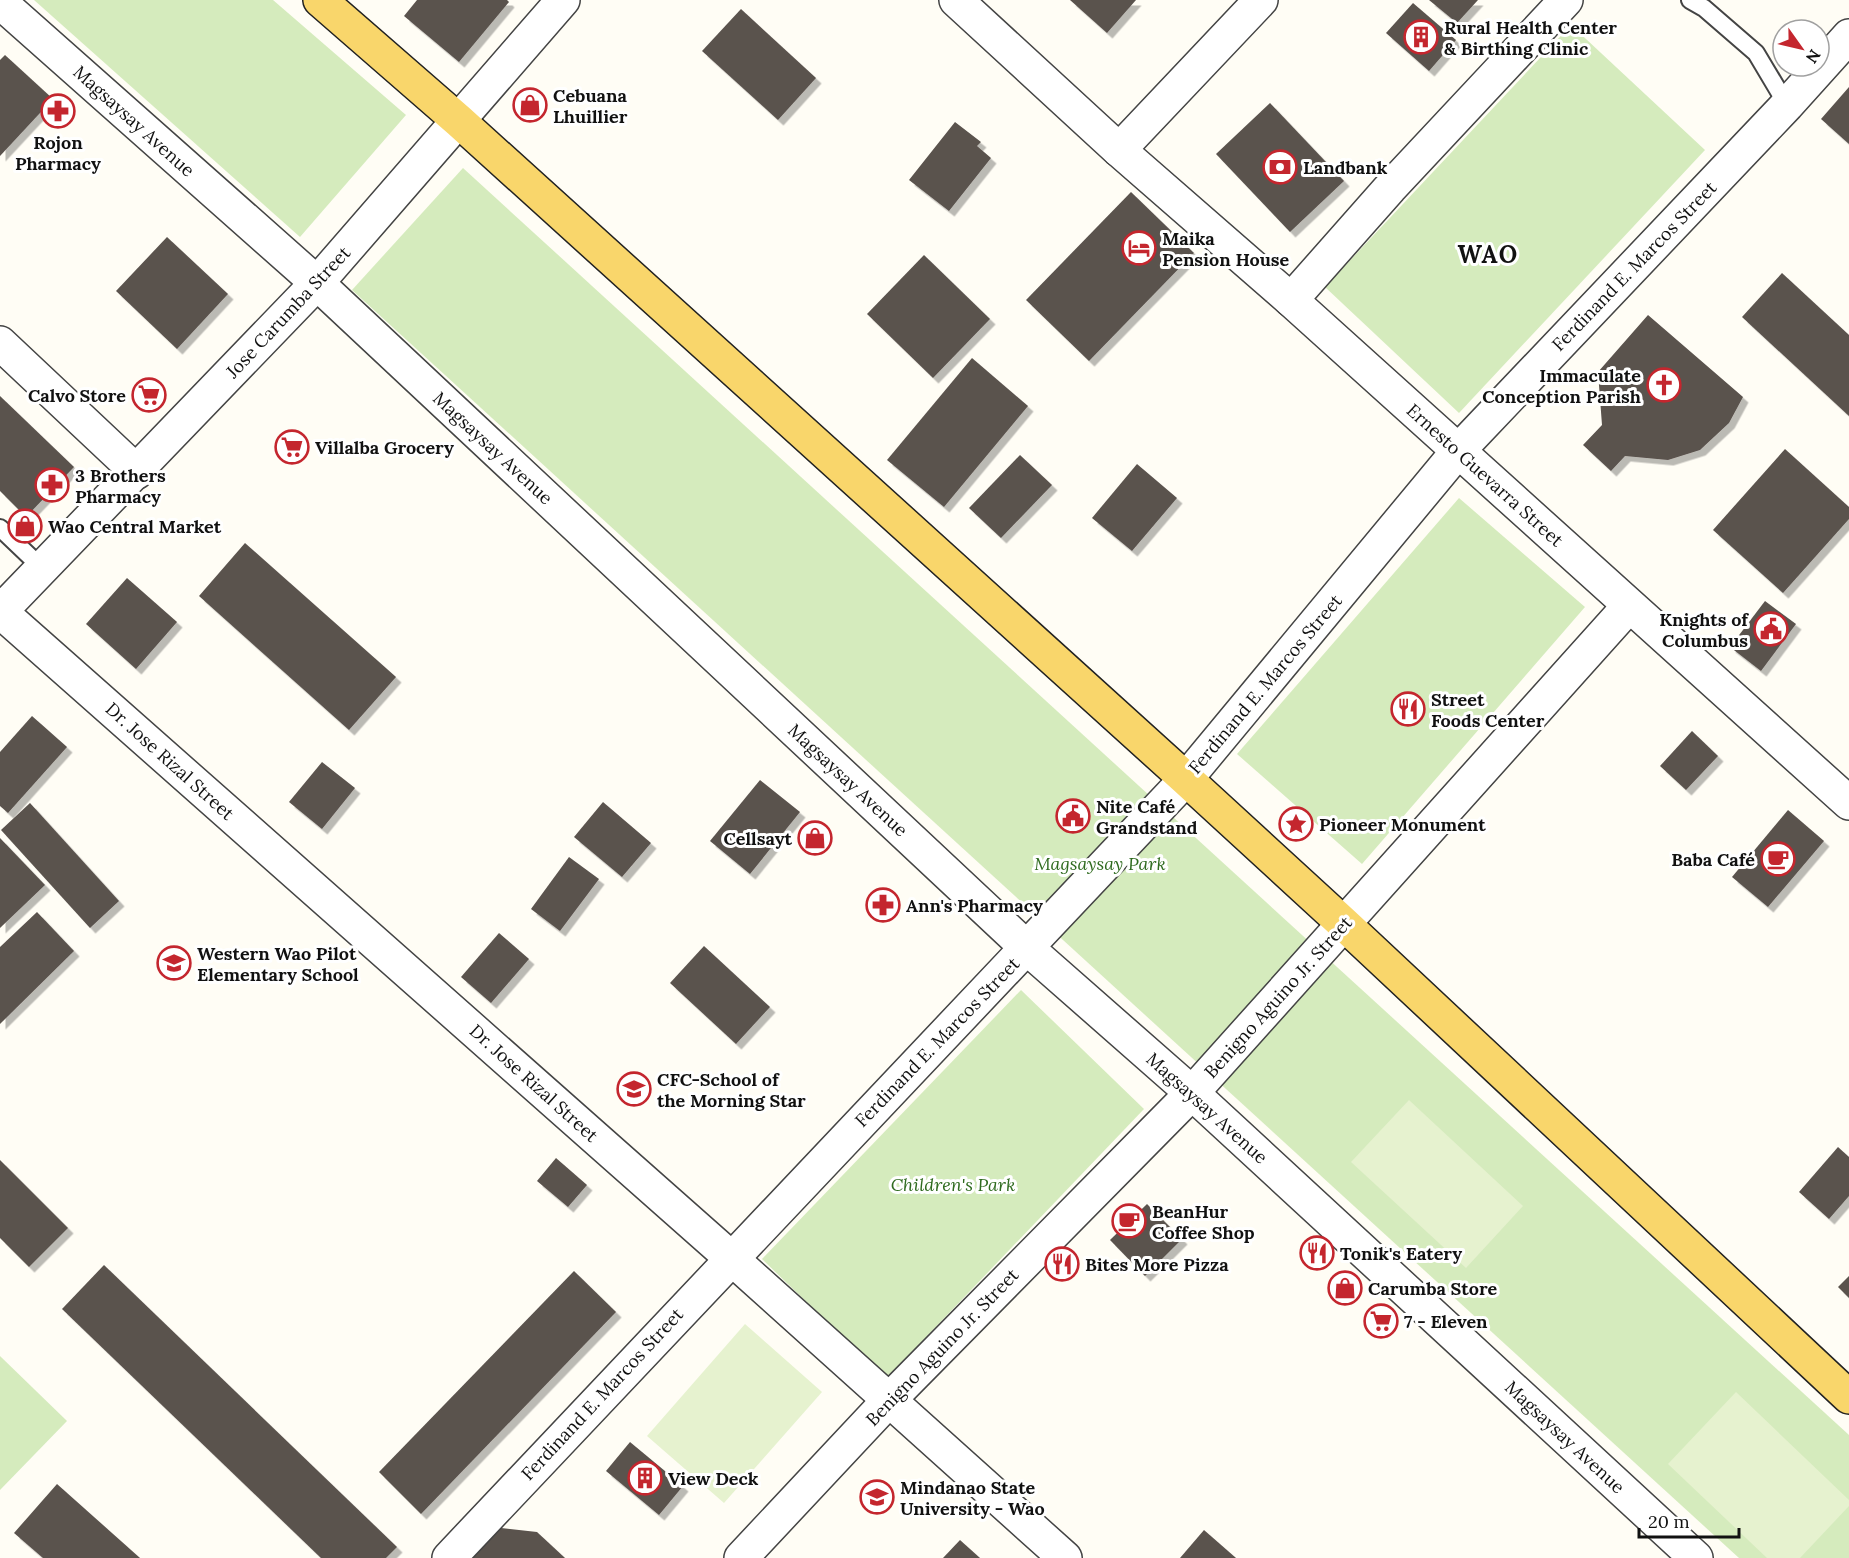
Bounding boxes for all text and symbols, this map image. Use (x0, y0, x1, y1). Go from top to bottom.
place label: Rural Health Center & Birthing Clinic (1444, 16, 1617, 60)
north arrow (1771, 18, 1831, 78)
building icon: Rural Health Center & Birthing Clinic (1403, 19, 1439, 55)
text: N (1802, 46, 1825, 67)
street label: Magsaysay Avenue (69, 60, 200, 182)
place label: Cebuana Lhuillier (553, 84, 628, 128)
shop icon: Cebuana Lhuillier (512, 87, 548, 123)
pharmacy icon: Rojon Pharmacy (40, 93, 76, 129)
place label: Rojon Pharmacy (15, 131, 101, 175)
bank icon: Landbank (1262, 149, 1298, 185)
place label: Landbank (1303, 156, 1388, 179)
street label: Ferdinand E. Marcos Street (1547, 176, 1721, 356)
place label: Maika Pension House (1162, 227, 1289, 271)
hotel icon: Maika Pension House (1121, 230, 1157, 266)
district label: WAO (1457, 239, 1519, 270)
street label: Jose Carumba Street (220, 241, 355, 383)
place label: Immaculate Conception Parish (1482, 364, 1641, 408)
church icon: Immaculate Conception Parish (1646, 367, 1682, 403)
supermarket icon: Calvo Store (131, 377, 167, 413)
place label: Calvo Store (28, 384, 126, 407)
street label: Magsaysay Avenue (428, 387, 558, 510)
street label: Ernesto Guevarra Street (1402, 399, 1568, 552)
supermarket icon: Villalba Grocery (274, 429, 310, 465)
place label: Villalba Grocery (315, 436, 454, 459)
place label: 3 Brothers Pharmacy (75, 464, 166, 508)
pharmacy icon: 3 Brothers Pharmacy (34, 467, 70, 503)
shop icon: Wao Central Market (7, 508, 43, 544)
place label: Wao Central Market (48, 515, 222, 538)
street label: Ferdinand E. Marcos Street (1183, 589, 1347, 779)
place label: Knights of Columbus (1659, 608, 1749, 652)
public building icon: Knights of Columbus (1753, 611, 1789, 647)
place label: Street Foods Center (1431, 688, 1545, 732)
restaurant icon: Street Foods Center (1390, 691, 1426, 727)
street label: Dr. Jose Rizal Street (101, 697, 239, 825)
street label: Magsaysay Avenue (783, 719, 913, 842)
place label: Nite Café Grandstand (1096, 795, 1198, 839)
public building icon: Nite Café Grandstand (1055, 798, 1091, 834)
place icon: Pioneer Monument (1278, 806, 1314, 842)
place label: Pioneer Monument (1319, 813, 1486, 836)
shop icon: Cellsayt (797, 820, 833, 856)
place label: Cellsayt (723, 827, 793, 850)
cafe icon: Baba Café (1760, 841, 1796, 877)
place label: Baba Café (1671, 848, 1755, 871)
park label: Magsaysay Park (1034, 852, 1166, 875)
pharmacy icon: Ann's Pharmacy (865, 887, 901, 923)
place label: Ann's Pharmacy (906, 894, 1043, 917)
street label: Benigno Aguino Jr. Street (1199, 911, 1357, 1083)
place label: Western Wao Pilot Elementary School (197, 942, 359, 986)
school or university icon: Western Wao Pilot Elementary School (156, 945, 192, 981)
street label: Ferdinand E. Marcos Street (850, 952, 1024, 1132)
street label: Dr. Jose Rizal Street (465, 1019, 603, 1147)
street label: Magsaysay Avenue (1142, 1047, 1273, 1169)
place label: CFC-School of the Morning Star (657, 1068, 806, 1112)
school or university icon: CFC-School of the Morning Star (616, 1071, 652, 1107)
park label: Children's Park (891, 1173, 1015, 1196)
place label: BeanHur Coffee Shop (1152, 1200, 1255, 1244)
cafe icon: BeanHur Coffee Shop (1111, 1203, 1147, 1239)
restaurant icon: Tonik's Eatery (1299, 1235, 1335, 1271)
place label: Tonik's Eatery (1340, 1242, 1462, 1265)
restaurant icon: Bites More Pizza (1044, 1246, 1080, 1282)
place label: Bites More Pizza (1085, 1253, 1229, 1276)
street label: Benigno Aguino Jr. Street (861, 1263, 1023, 1431)
shop icon: Carumba Store (1327, 1270, 1363, 1306)
place label: Carumba Store (1368, 1277, 1497, 1300)
street label: Ferdinand E. Marcos Street (516, 1303, 688, 1485)
supermarket icon: 7 - Eleven (1363, 1303, 1399, 1339)
place label: 7 - Eleven (1404, 1310, 1488, 1333)
street label: Magsaysay Avenue (1500, 1376, 1630, 1499)
building icon: View Deck (627, 1460, 663, 1496)
place label: View Deck (668, 1467, 759, 1490)
place label: Mindanao State University - Wao (900, 1476, 1045, 1520)
school or university icon: Mindanao State University - Wao (859, 1479, 895, 1515)
scale bar (1639, 1501, 1740, 1539)
text: 20 m (1648, 1510, 1690, 1533)

